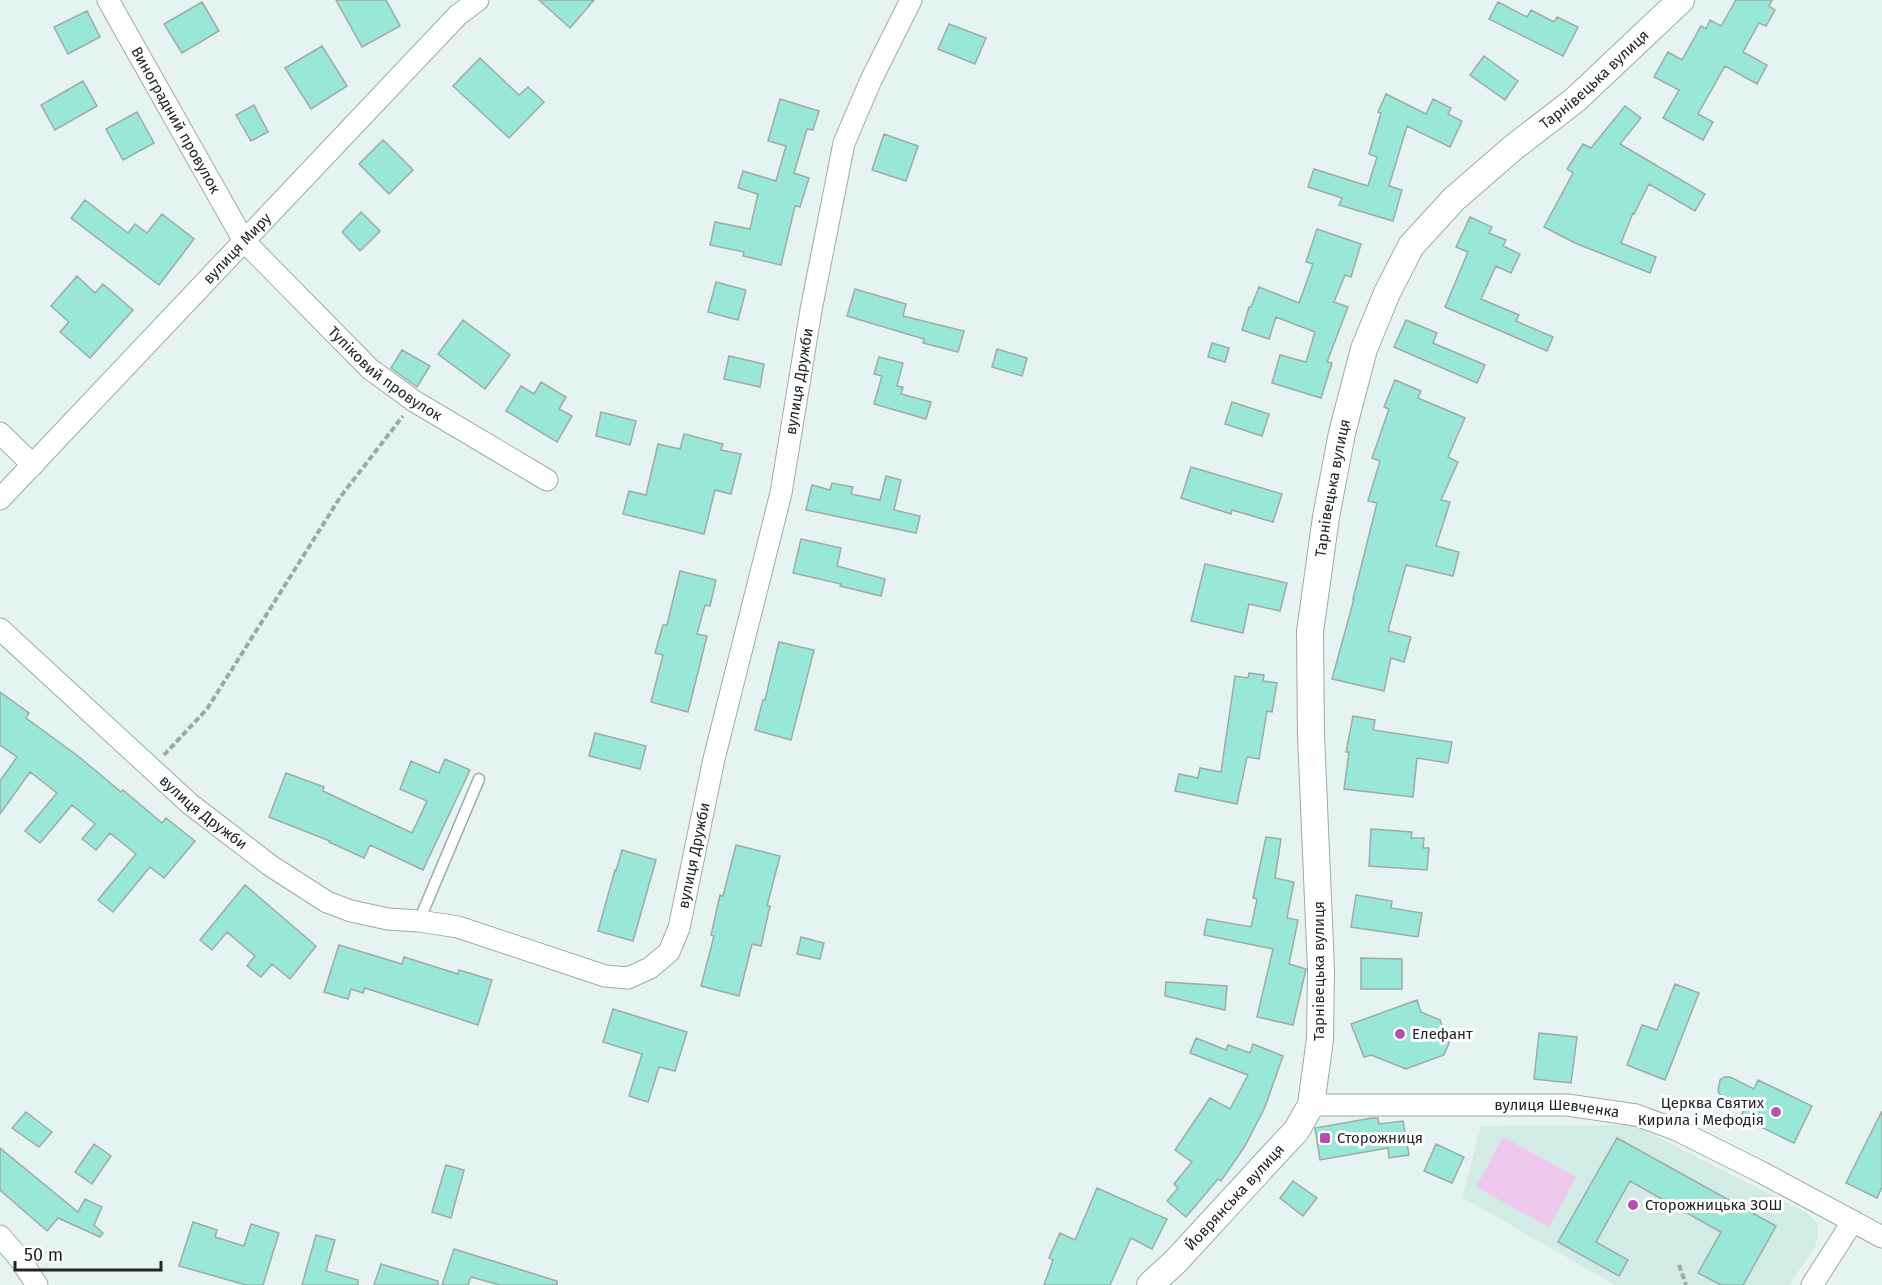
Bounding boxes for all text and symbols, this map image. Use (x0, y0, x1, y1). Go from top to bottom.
street label: Тарнівецька вулиця (1536, 26, 1653, 133)
street label: Виноградний провулок (127, 44, 224, 197)
street label: вулиця Миру (199, 209, 275, 288)
street label: Тупіковий провулок (324, 323, 446, 425)
street label: вулиця Дружби (782, 327, 817, 436)
street label: Тарнівецька вулиця (1312, 417, 1354, 558)
street label: вулиця Дружби (156, 771, 251, 854)
street label: вулиця Дружби (674, 801, 714, 910)
street label: Тарнівецька вулиця (1310, 901, 1328, 1041)
place label: Елефант (1412, 1025, 1473, 1043)
marker: Елефант (1393, 1027, 1407, 1041)
place label: Церква Святих Кирила і Мефодія (1638, 1094, 1765, 1129)
street label: вулиця Шевченка (1494, 1096, 1621, 1121)
marker: Церква Святих Кирила і Мефодія (1769, 1105, 1783, 1119)
place label: Сторожниця (1337, 1129, 1423, 1147)
marker: Сторожниця (1318, 1131, 1332, 1145)
street label: Йоврянська вулиця (1181, 1140, 1288, 1254)
place label: Сторожницька ЗОШ (1645, 1196, 1782, 1214)
marker: Сторожницька ЗОШ (1626, 1198, 1640, 1212)
scale bar (15, 1234, 160, 1272)
text: 50 m (24, 1244, 63, 1266)

